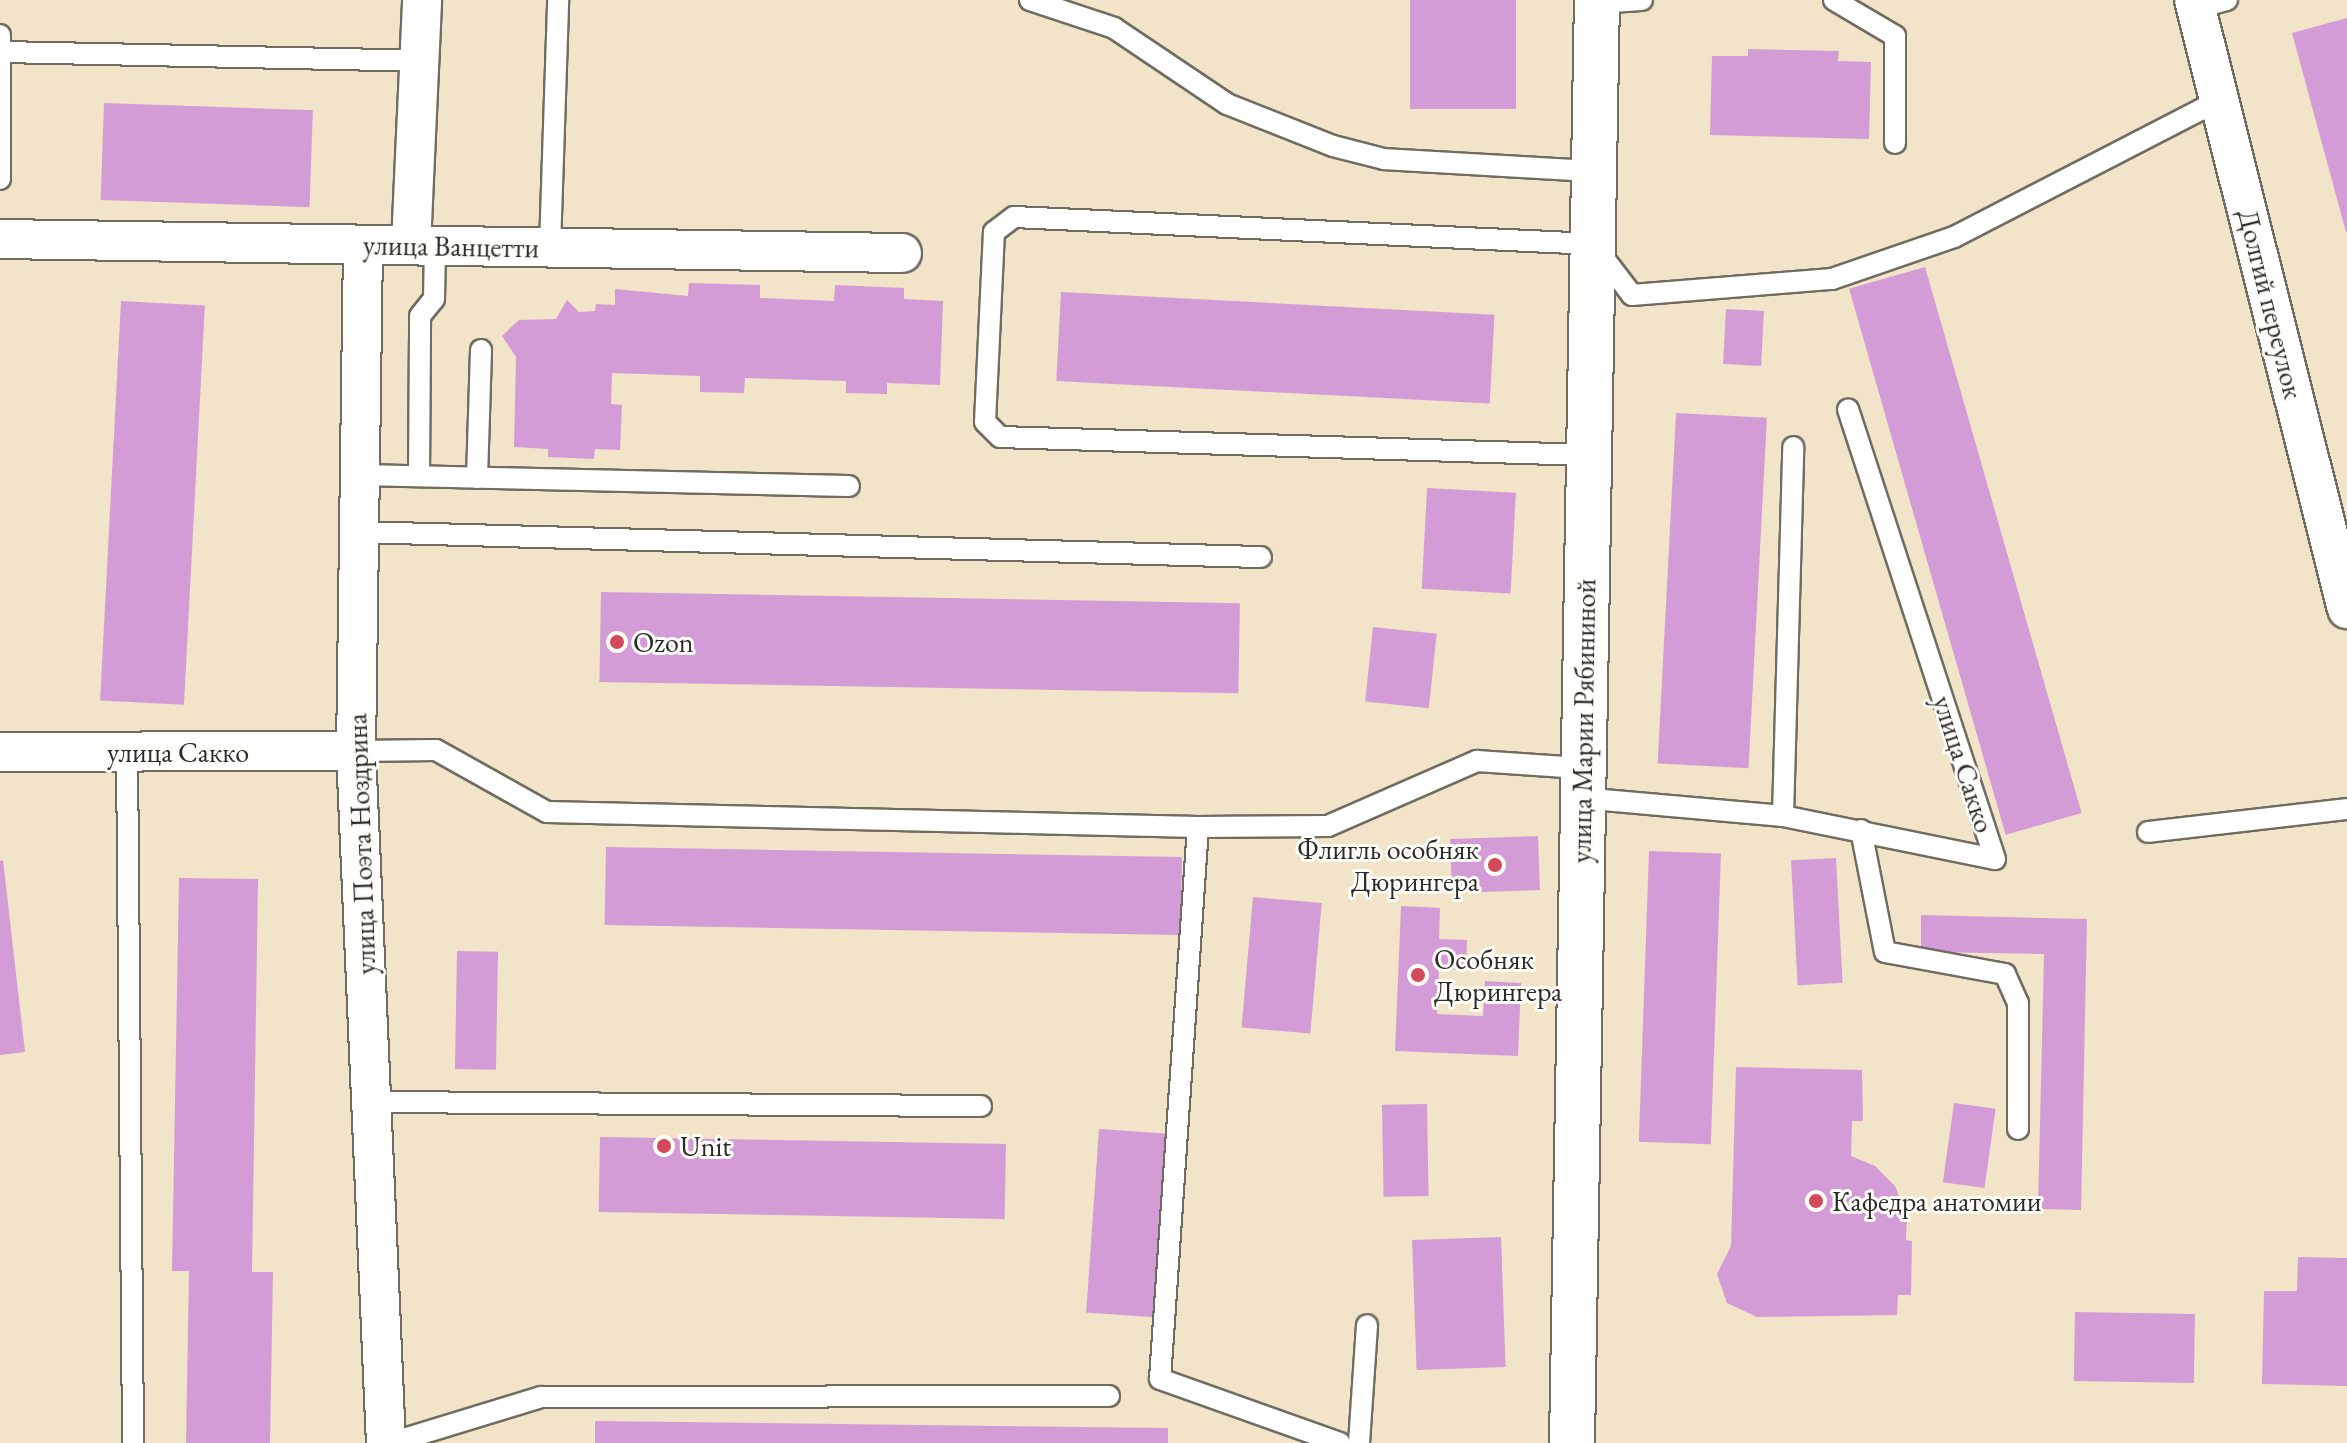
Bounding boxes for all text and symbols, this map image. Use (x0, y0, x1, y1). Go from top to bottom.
street label: Долгий переулок (2231, 206, 2311, 402)
street label: улица Ванцетти (363, 228, 539, 264)
street label: улица Марии Рябининой (1564, 579, 1602, 863)
place label: Ozon (633, 625, 694, 659)
marker: Ozon (608, 633, 626, 651)
street label: улица Сакко (1926, 691, 2002, 837)
street label: улица Поэта Ноздрина (340, 713, 382, 975)
street label: улица Сакко (107, 735, 249, 769)
place label: Флигль особняк Дюрингера (1297, 832, 1479, 898)
marker: Флигль особняк Дюрингера (1486, 856, 1504, 874)
place label: Особняк Дюрингера (1434, 942, 1562, 1008)
marker: Особняк Дюрингера (1409, 966, 1427, 984)
place label: Unit (680, 1129, 731, 1163)
marker: Unit (655, 1137, 673, 1155)
place label: Кафедра анатомии (1832, 1184, 2042, 1218)
marker: Кафедра анатомии (1807, 1192, 1825, 1210)

